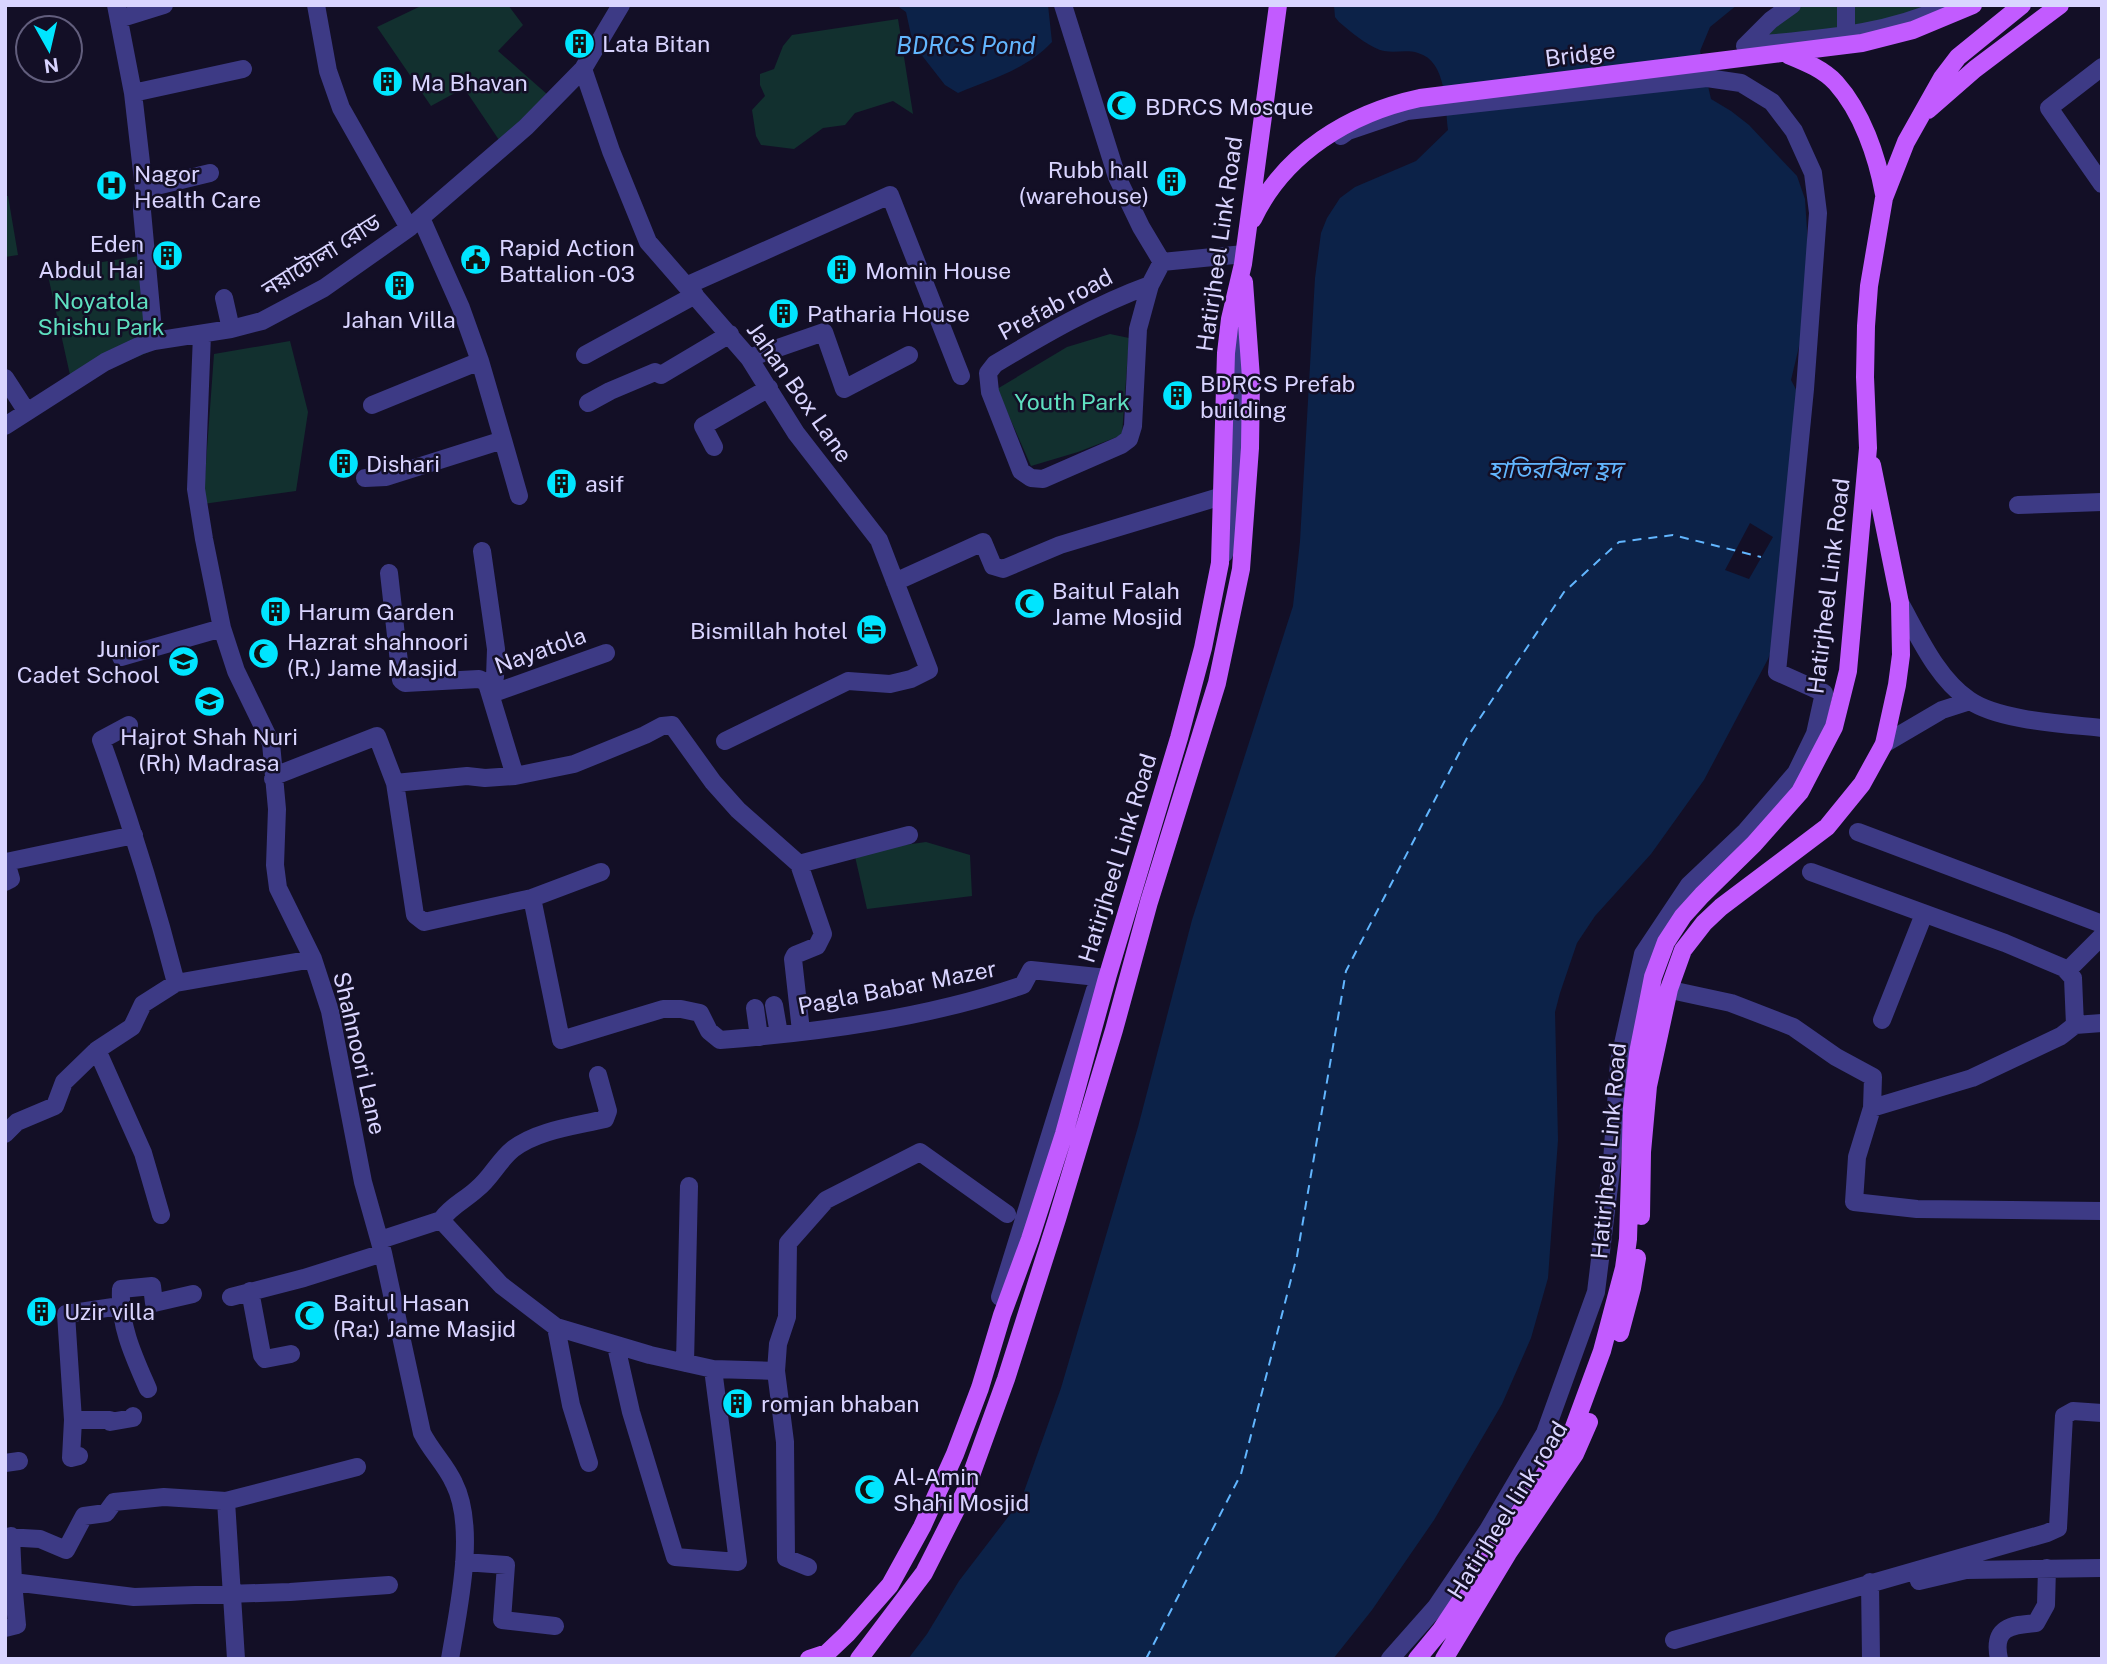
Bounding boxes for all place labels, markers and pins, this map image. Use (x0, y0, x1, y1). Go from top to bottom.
building icon: Lata Bitan (562, 26, 596, 60)
place label: Lata Bitan (602, 30, 710, 57)
building icon: Ma Bhavan (371, 65, 405, 99)
place label: Ma Bhavan (411, 69, 528, 96)
mosque icon: BDRCS Mosque (1105, 89, 1139, 123)
place label: BDRCS Mosque (1145, 93, 1314, 120)
place label: Rubb hall (warehouse) (1019, 156, 1149, 209)
place label: Nagor Health Care (134, 160, 261, 213)
building icon: Rubb hall (warehouse) (1155, 165, 1189, 199)
hospital icon: Nagor Health Care (94, 169, 128, 203)
place label: Eden Abdul Hai (38, 230, 144, 283)
place label: Rapid Action Battalion -03 (499, 234, 635, 287)
building icon: Eden Abdul Hai (150, 239, 184, 273)
public building icon: Rapid Action Battalion -03 (459, 243, 493, 277)
building icon: Momin House (825, 253, 859, 287)
place label: Momin House (865, 257, 1011, 284)
building icon: Jahan Villa (382, 268, 416, 302)
building icon: Patharia House (767, 296, 801, 330)
place label: Patharia House (807, 300, 970, 327)
place label: Jahan Villa (342, 306, 456, 333)
place label: BDRCS Prefab building (1200, 370, 1355, 423)
building icon: BDRCS Prefab building (1160, 379, 1194, 413)
building icon: Dishari (326, 446, 360, 480)
place label: Dishari (366, 450, 440, 477)
building icon: asif (545, 466, 579, 500)
place label: asif (585, 470, 624, 497)
place label: Baitul Falah Jame Mosjid (1052, 577, 1182, 630)
mosque icon: Baitul Falah Jame Mosjid (1012, 586, 1046, 620)
building icon: Harum Garden (258, 594, 292, 628)
place label: Harum Garden (298, 598, 455, 625)
hotel icon: Bismillah hotel (854, 613, 888, 647)
place label: Bismillah hotel (690, 617, 848, 644)
place label: Hazrat shahnoori (R.) Jame Masjid (287, 628, 468, 681)
place label: Junior Cadet School (17, 635, 160, 688)
mosque icon: Hazrat shahnoori (R.) Jame Masjid (247, 637, 281, 671)
school or university icon: Junior Cadet School (166, 644, 200, 678)
school or university icon: Hajrot Shah Nuri (Rh) Madrasa (192, 685, 226, 719)
place label: Hajrot Shah Nuri (Rh) Madrasa (120, 723, 298, 776)
place label: Baitul Hasan (Ra:) Jame Masjid (333, 1289, 516, 1342)
building icon: Uzir villa (24, 1294, 58, 1328)
place label: Uzir villa (64, 1298, 155, 1325)
mosque icon: Baitul Hasan (Ra:) Jame Masjid (293, 1298, 327, 1332)
building icon: romjan bhaban (721, 1386, 755, 1420)
place label: romjan bhaban (761, 1390, 920, 1417)
place label: Al-Amin Shahi Mosjid (893, 1463, 1029, 1516)
mosque icon: Al-Amin Shahi Mosjid (853, 1472, 887, 1506)

